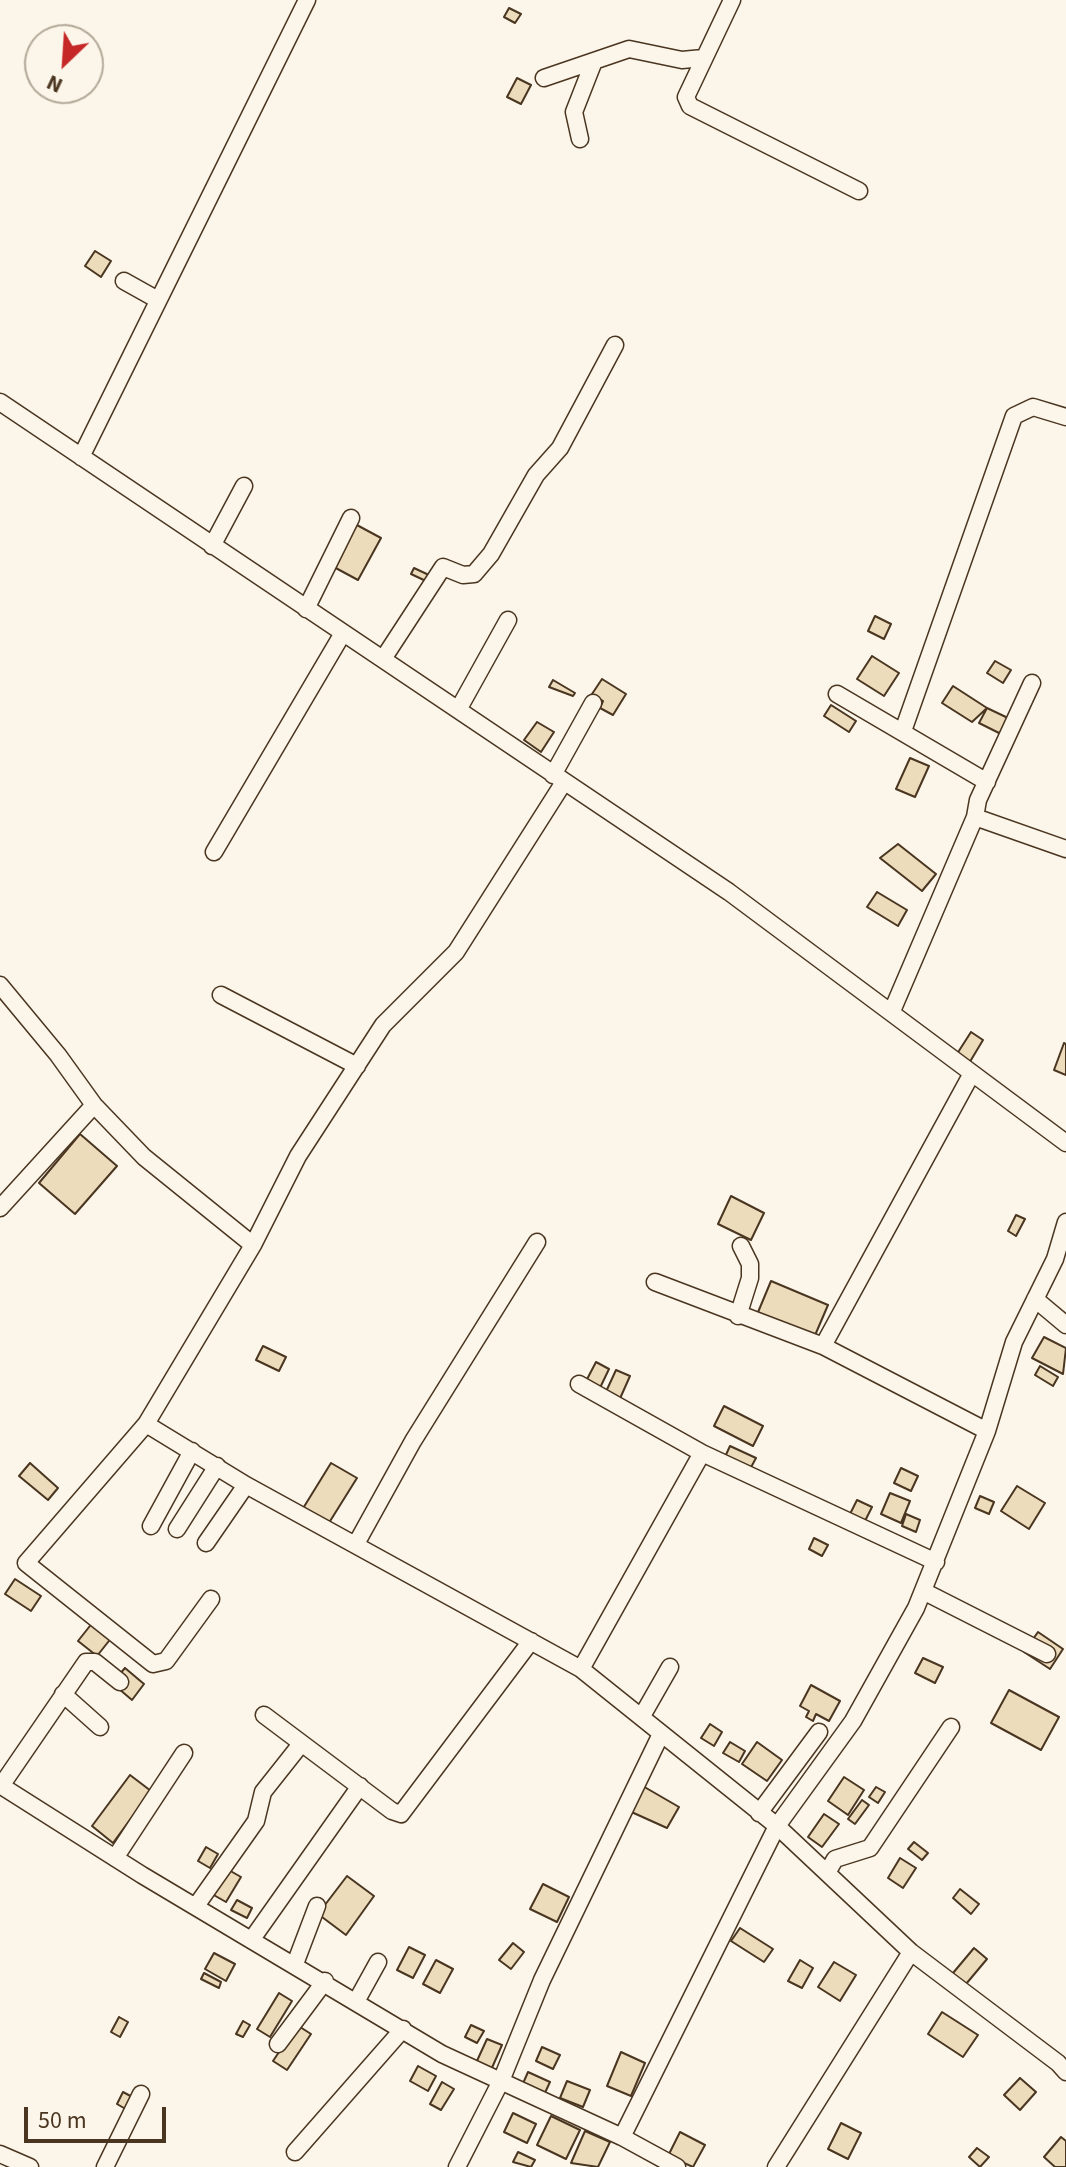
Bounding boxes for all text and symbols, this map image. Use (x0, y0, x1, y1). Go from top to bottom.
north arrow (24, 24, 104, 104)
text: N (41, 66, 68, 102)
scale bar (28, 2091, 170, 2141)
text: 50 m (38, 2103, 87, 2138)

